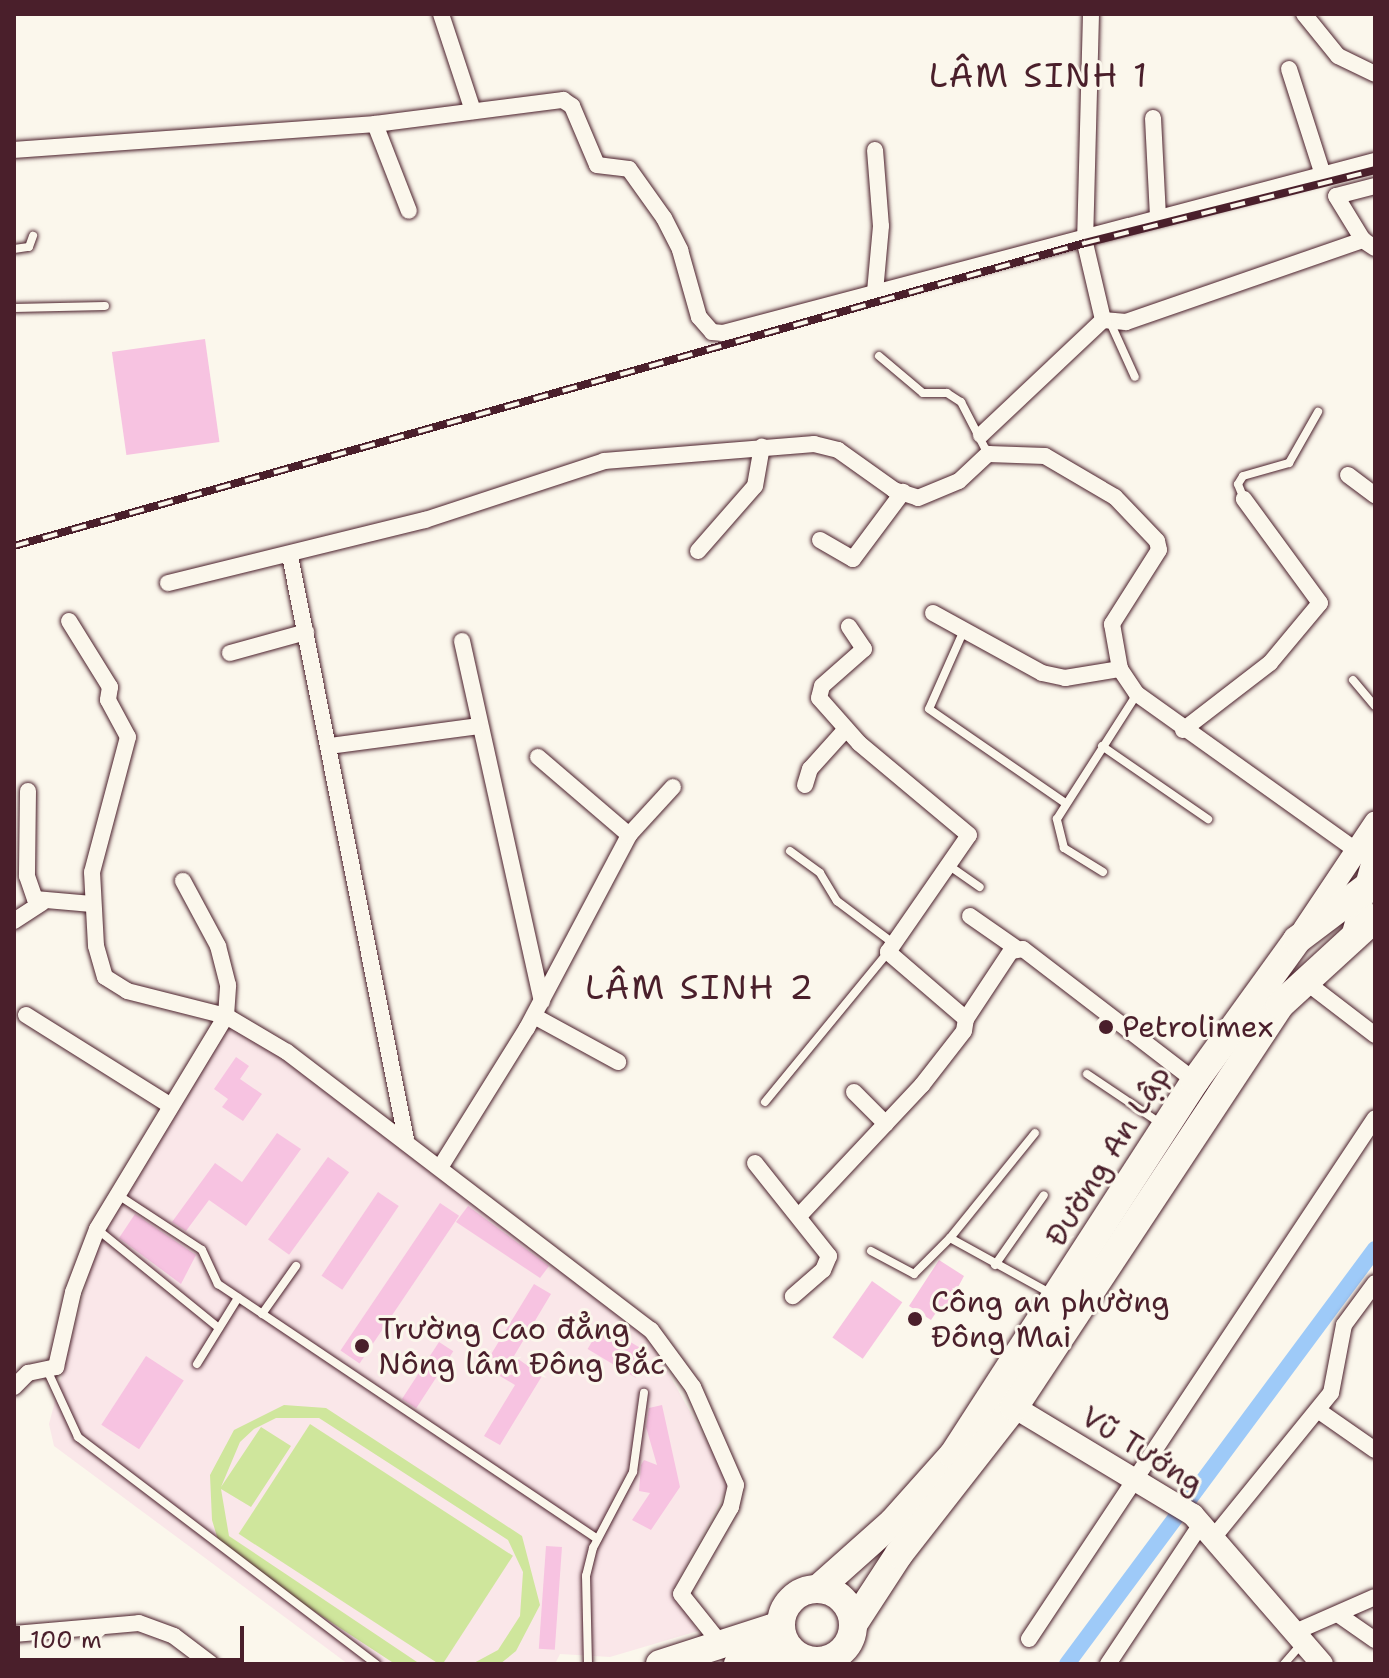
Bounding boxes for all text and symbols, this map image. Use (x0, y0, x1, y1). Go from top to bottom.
district label: LÂM SINH 1 (929, 56, 1149, 96)
district label: LÂM SINH 2 (585, 968, 815, 1008)
place label: Petrolimex (1122, 1009, 1273, 1045)
marker: Petrolimex (1097, 1018, 1115, 1036)
street label: Đường An Lập (1038, 1059, 1178, 1253)
place label: Công an phường Đông Mai (931, 1284, 1170, 1354)
marker: Công an phường Đông Mai (906, 1310, 924, 1328)
place label: Trường Cao đẳng Nông lâm Đông Bắc (378, 1311, 665, 1382)
marker: Trường Cao đẳng Nông lâm Đông Bắc (353, 1337, 371, 1355)
street label: Vũ Tướng (1074, 1398, 1210, 1502)
scale bar (20, 1610, 248, 1660)
text: 100 m (30, 1624, 102, 1656)

